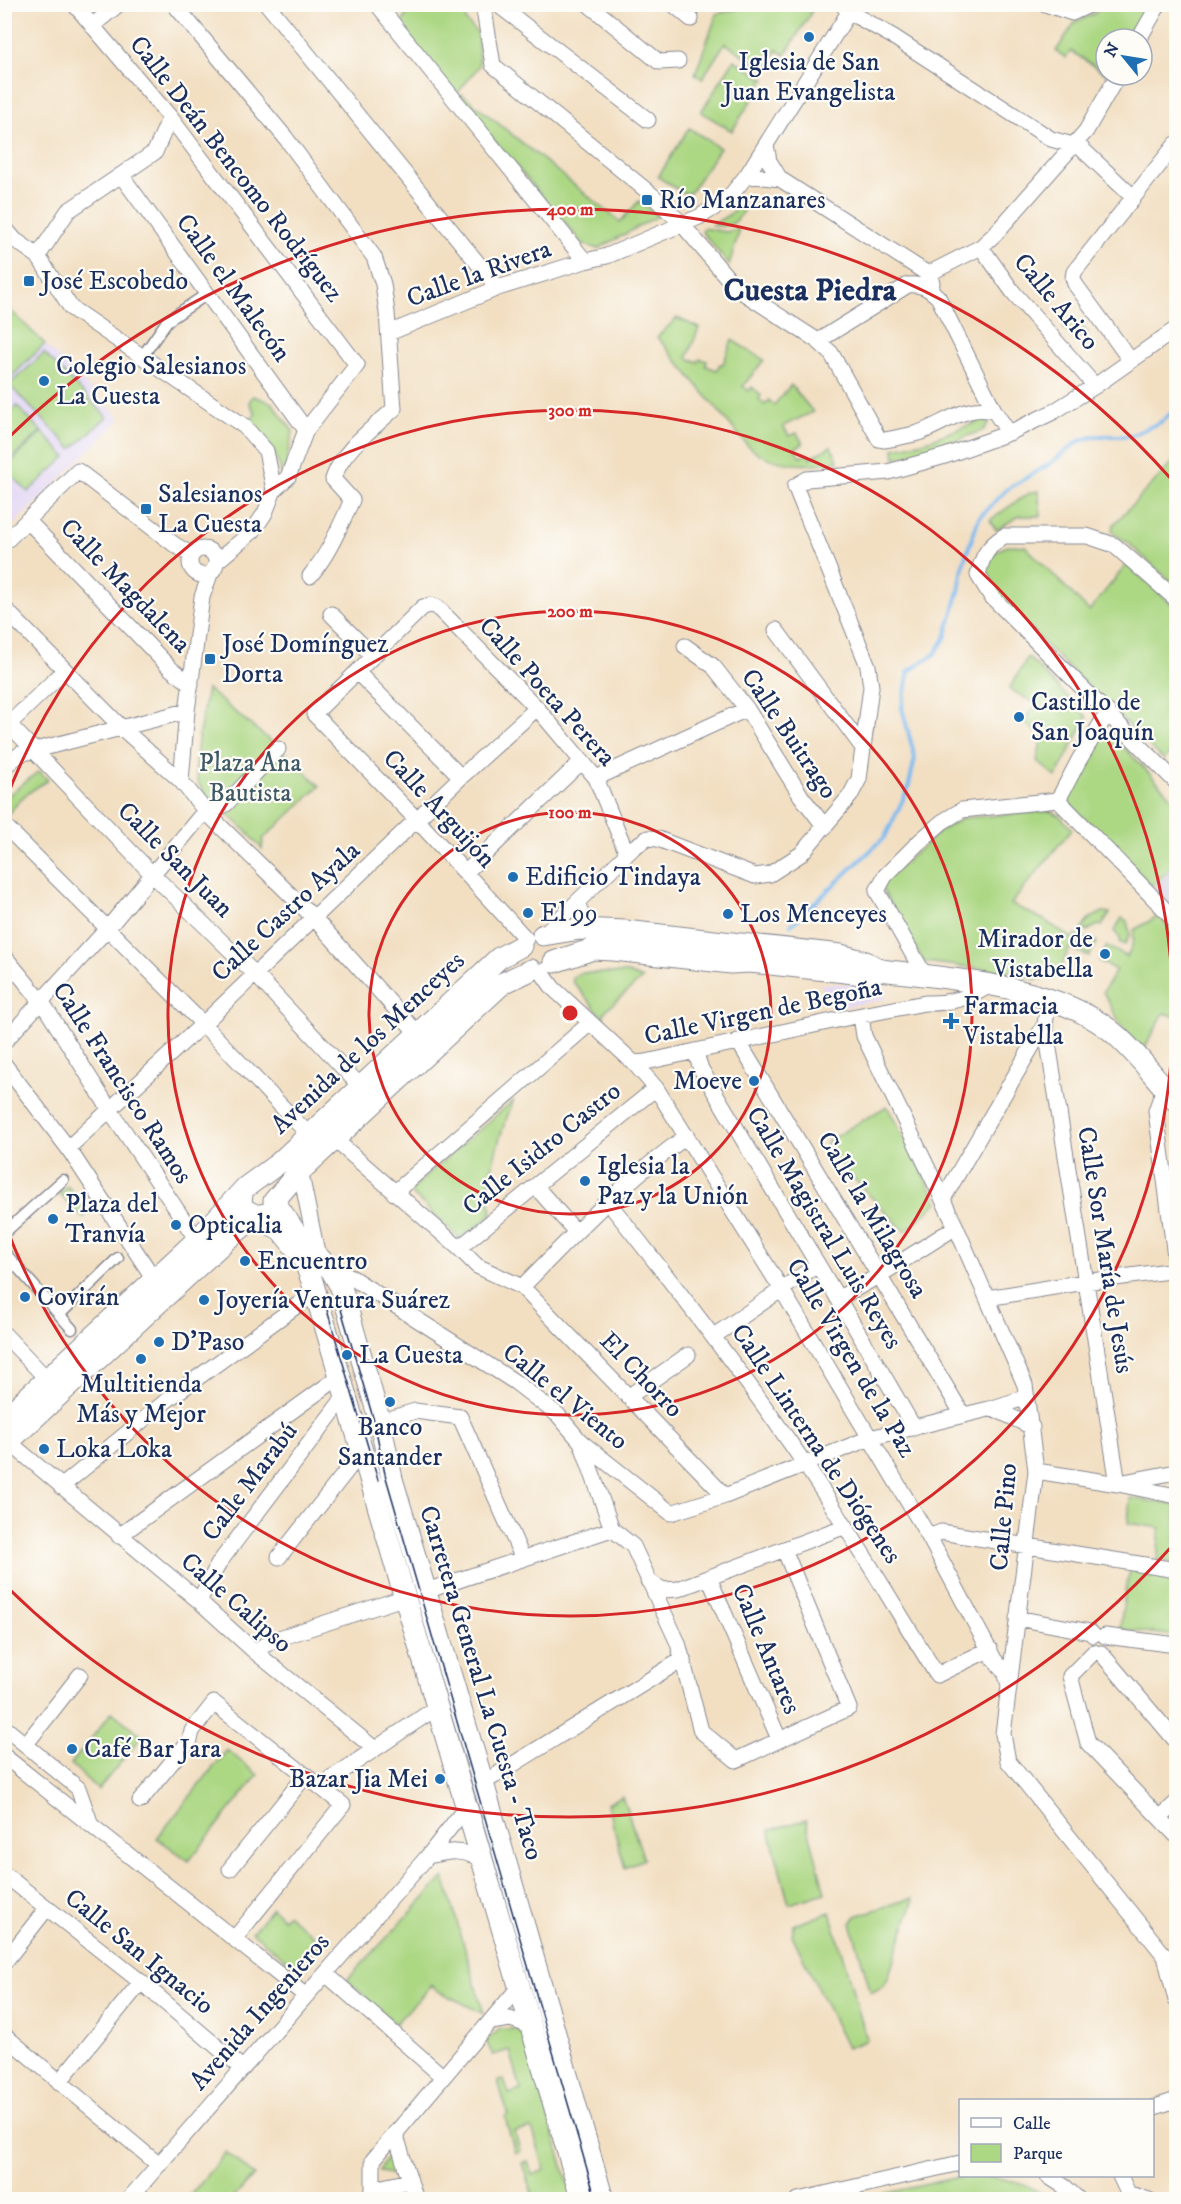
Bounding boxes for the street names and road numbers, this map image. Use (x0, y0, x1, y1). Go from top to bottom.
street label: Calle Deán Bencomo Rodríguez (122, 29, 350, 309)
street label: Calle el Malecón (168, 207, 298, 369)
street label: Calle la Rivera (402, 233, 556, 315)
street label: Calle Arico (1006, 247, 1106, 357)
street label: Calle Magdalena (52, 512, 198, 660)
street label: Calle Poeta Perera (471, 610, 623, 774)
street label: Calle Buitrago (733, 663, 845, 805)
street label: Calle Arguijón (375, 743, 503, 876)
street label: Calle San Juan (110, 795, 240, 925)
street label: Calle Castro Ayala (205, 835, 367, 989)
street label: Avenida de los Menceyes (264, 945, 472, 1141)
street label: Calle Virgen de Begoña (641, 971, 885, 1053)
street label: Calle Francisco Ramos (44, 976, 200, 1190)
street label: Calle Isidro Castro (456, 1075, 628, 1223)
street label: Calle Magistral Luis Reyes (738, 1101, 910, 1355)
street label: Calle Sor María de Jesús (1069, 1124, 1141, 1376)
street label: Calle la Milagrosa (809, 1126, 935, 1304)
street label: Calle Virgen de la Paz (779, 1252, 923, 1464)
street label: Calle Linterna de Diógenes (723, 1318, 909, 1570)
street label: El Chorro (592, 1325, 690, 1425)
street label: Calle el Viento (495, 1336, 635, 1458)
street label: Calle Marabú (195, 1416, 305, 1548)
street label: Calle Pino (983, 1462, 1025, 1572)
street label: Carretera General La Cuesta - Taco (411, 1502, 551, 1864)
street label: Calle Calipso (173, 1545, 299, 1661)
street label: Calle Antares (724, 1579, 808, 1719)
street label: Calle San Ignacio (58, 1882, 220, 2022)
street label: Avenida Ingenieros (183, 1927, 337, 2097)

